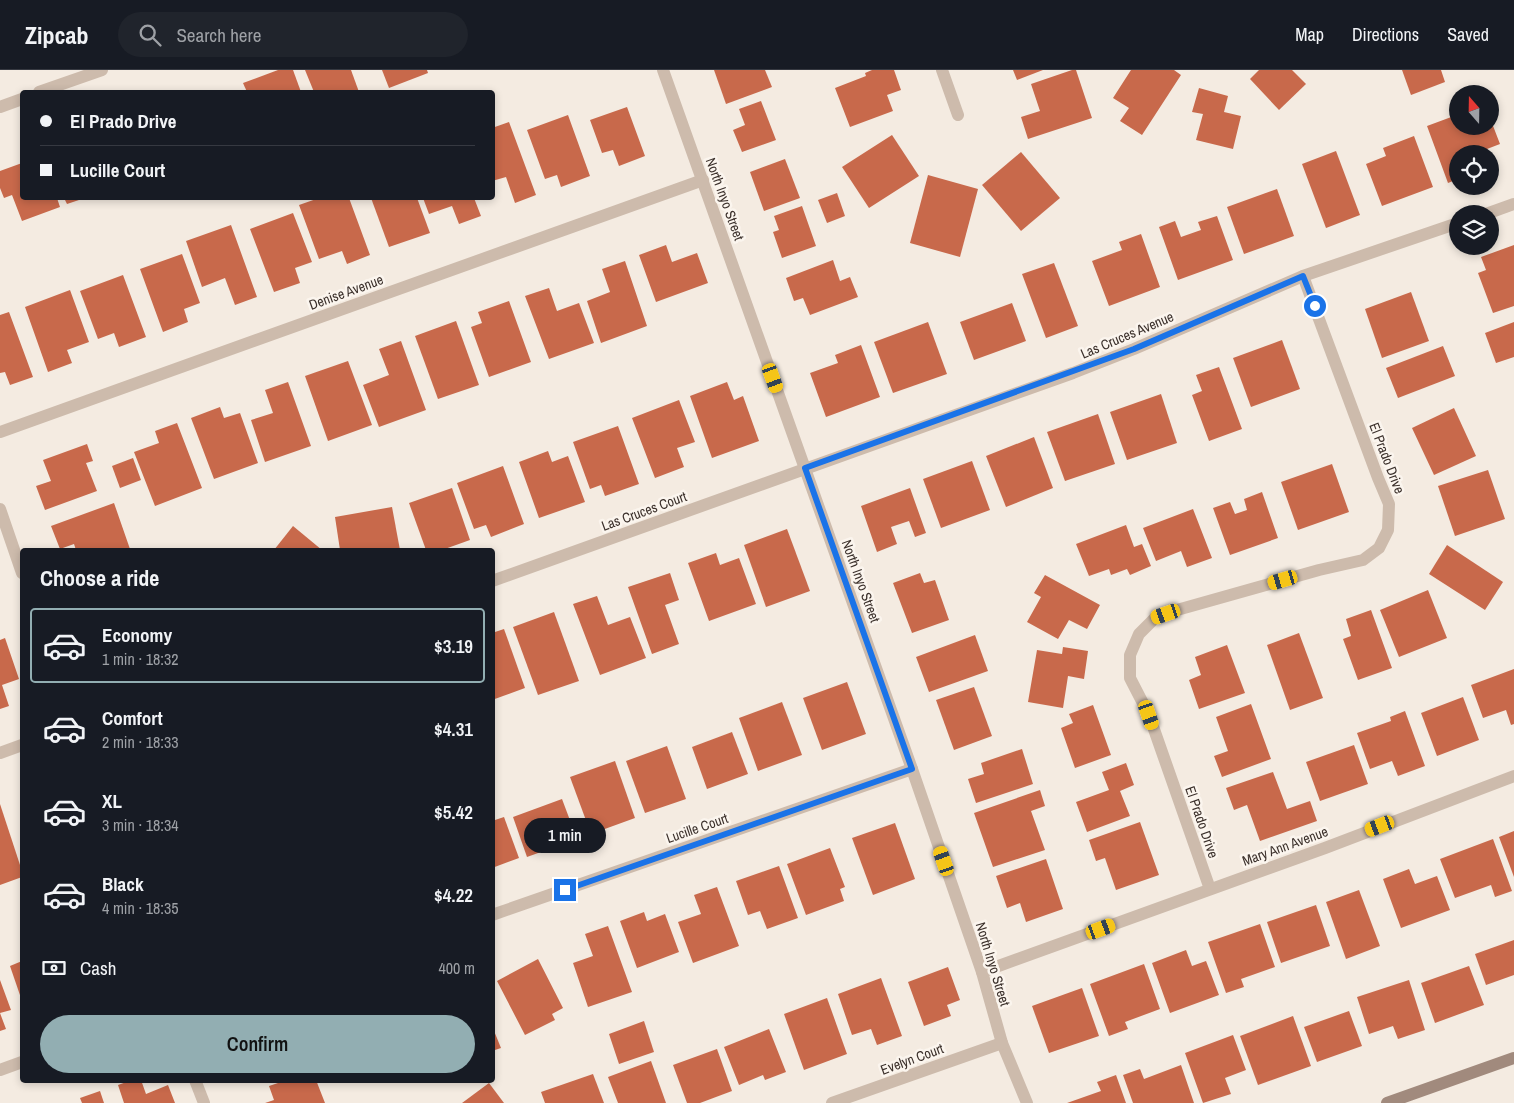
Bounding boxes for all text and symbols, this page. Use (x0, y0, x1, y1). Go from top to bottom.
search box (118, 12, 468, 57)
text: Zipcab (25, 19, 88, 51)
icon: search (136, 21, 164, 49)
text: Search here (176, 22, 261, 48)
text: Map (1295, 22, 1324, 47)
text: Directions (1352, 22, 1419, 47)
text: Saved (1447, 22, 1489, 47)
north arrow (1449, 85, 1499, 135)
map controls (1449, 85, 1499, 255)
text: El Prado Drive (70, 108, 177, 134)
button: locate (1449, 145, 1499, 195)
street label: North Inyo Street (702, 155, 748, 243)
text: Lucille Court (70, 157, 165, 183)
button: layers (1449, 205, 1499, 255)
street label: Denise Avenue (306, 270, 386, 314)
route start (1304, 295, 1326, 317)
street label: Las Cruces Avenue (1078, 307, 1176, 363)
car (760, 361, 785, 395)
street label: El Prado Drive (1365, 420, 1409, 496)
street label: Las Cruces Court (599, 487, 689, 535)
street label: North Inyo Street (838, 537, 884, 625)
text: Choose a ride (40, 563, 159, 593)
car (1266, 569, 1299, 591)
car (1149, 602, 1182, 626)
text: Economy (102, 622, 172, 648)
icon: car (42, 623, 87, 668)
text: $3.19 (434, 633, 473, 659)
text: 1 min · 18:32 (102, 648, 179, 670)
car (1137, 698, 1160, 732)
text: Comfort (102, 705, 163, 731)
icon: car (42, 706, 87, 751)
text: $4.31 (434, 716, 473, 742)
text: 2 min · 18:33 (102, 731, 179, 753)
street label: El Prado Drive (1181, 784, 1223, 860)
text: XL (102, 788, 122, 814)
icon: car (42, 789, 87, 834)
text: $5.42 (434, 799, 473, 825)
street label: Lucille Court (664, 809, 730, 847)
text: 3 min · 18:34 (102, 814, 179, 836)
car (1363, 814, 1396, 838)
callout: 1 min (524, 818, 606, 852)
street label: Mary Ann Avenue (1240, 822, 1330, 870)
text: 1 min (548, 824, 582, 846)
car (932, 844, 955, 878)
text: Black (102, 871, 144, 897)
icon: car (42, 872, 87, 917)
route end (554, 879, 576, 901)
text: $4.22 (434, 882, 473, 908)
text: 4 min · 18:35 (102, 897, 179, 919)
car (1084, 917, 1117, 941)
street label: North Inyo Street (972, 920, 1014, 1008)
icon: cash (40, 954, 68, 982)
text: Cash (80, 955, 116, 981)
text: 400 m (439, 957, 475, 979)
button: Confirm (40, 1015, 475, 1073)
street label: Evelyn Court (878, 1039, 946, 1079)

